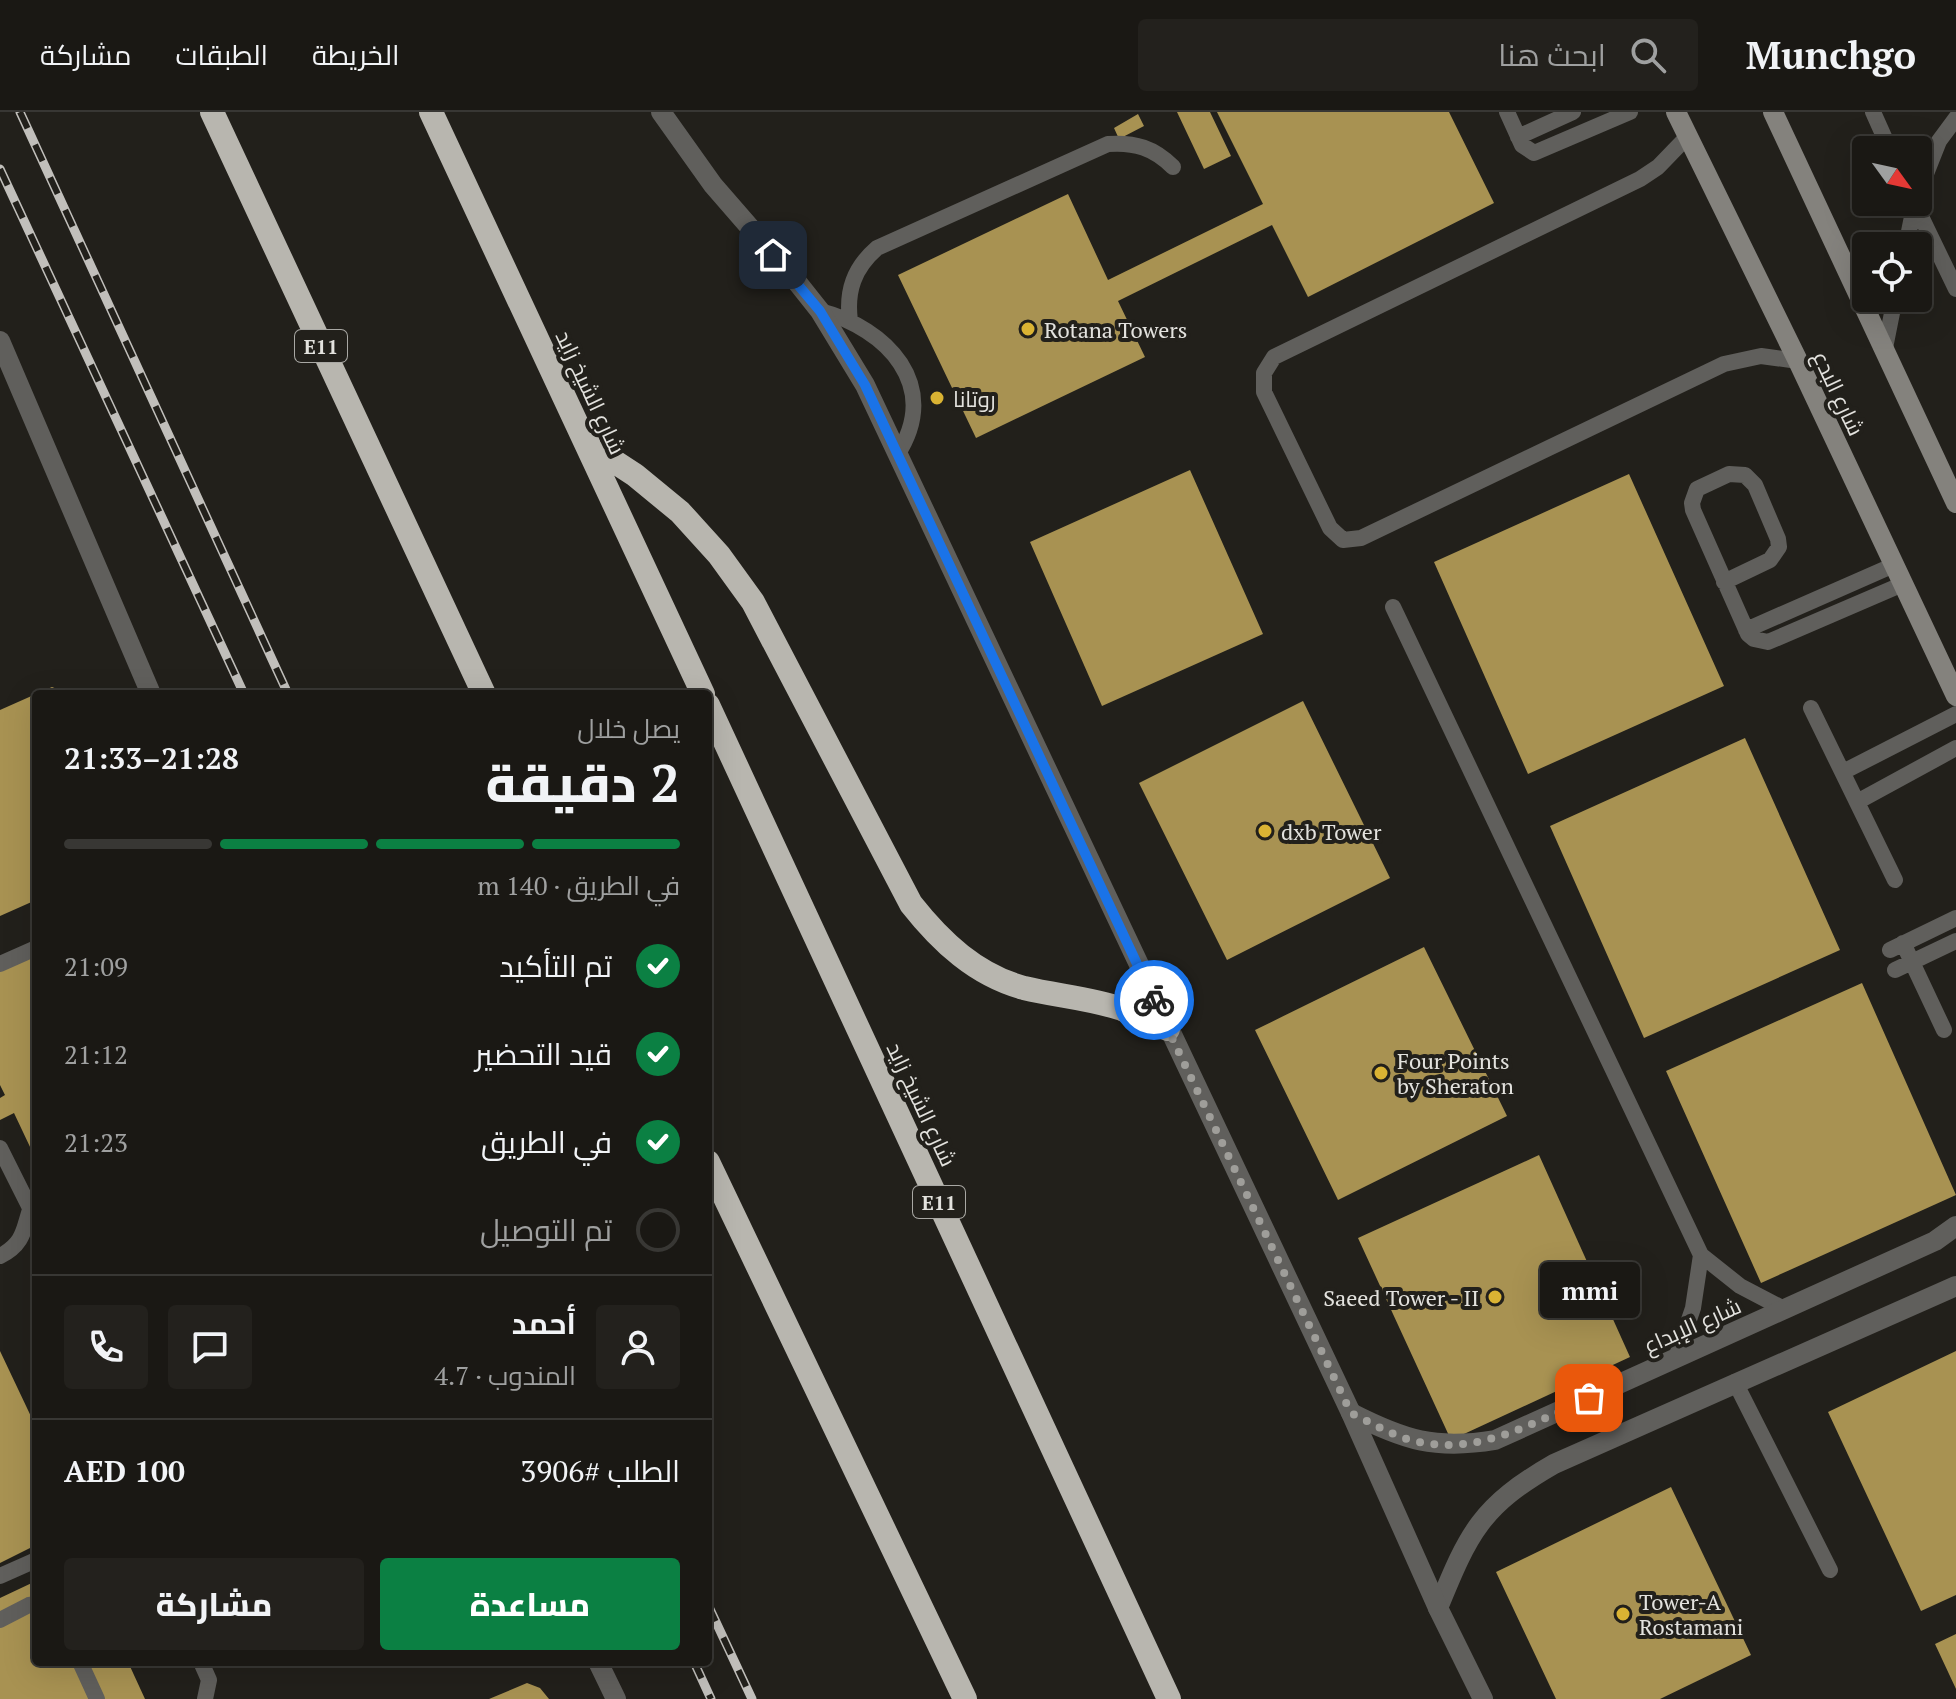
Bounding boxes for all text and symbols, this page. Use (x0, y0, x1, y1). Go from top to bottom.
search box (1138, 19, 1698, 91)
text: Munchgo (1746, 30, 1916, 80)
icon: search (1626, 33, 1670, 77)
text: ابحث هنا (1498, 35, 1606, 75)
text: مشاركة (40, 36, 131, 73)
text: الطبقات (175, 36, 268, 73)
text: الخريطة (312, 36, 399, 73)
north arrow (1852, 136, 1932, 216)
map controls (1852, 136, 1932, 312)
pin (739, 221, 807, 289)
button: locate (1852, 232, 1932, 312)
icon: home (751, 233, 795, 277)
place label: Rotana Towers (1044, 315, 1187, 344)
marker: Rotana Towers (1019, 320, 1037, 338)
street label: شارع الشيخ زايد (549, 325, 632, 459)
road number: E11 (295, 330, 347, 362)
street label: شارع البدع (1806, 346, 1871, 440)
place label: روتانا (953, 384, 996, 413)
marker: روتانا (928, 389, 946, 407)
text: يصل خلال (577, 711, 680, 745)
text: 21:28–21:33 (64, 738, 239, 778)
text: 2 دقيقة (486, 748, 680, 817)
place label: dxb Tower (1281, 817, 1382, 846)
marker: dxb Tower (1256, 822, 1274, 840)
text: في الطريق · 140 m (477, 868, 680, 902)
icon: check (636, 944, 680, 988)
text: تم التأكيد (499, 946, 612, 986)
text: 21:09 (64, 949, 128, 983)
courier (1114, 960, 1194, 1040)
icon: bike (1132, 978, 1176, 1022)
icon: check (636, 1032, 680, 1076)
text: قيد التحضير (475, 1034, 612, 1074)
text: 21:12 (64, 1037, 128, 1071)
street label: شارع الشيخ زايد (880, 1037, 963, 1171)
place label: Four Points by Sheraton (1397, 1046, 1514, 1100)
marker: Four Points by Sheraton (1372, 1064, 1390, 1082)
icon: check (636, 1120, 680, 1164)
text: في الطريق (481, 1122, 612, 1162)
text: 21:23 (64, 1125, 128, 1159)
road number: E11 (913, 1186, 965, 1218)
text: تم التوصيل (480, 1210, 612, 1250)
callout: mmi (1539, 1262, 1639, 1318)
text: mmi (1562, 1273, 1618, 1307)
place label: Saeed Tower - II (1323, 1283, 1479, 1312)
marker: Saeed Tower - II (1486, 1288, 1504, 1306)
street label: شارع الإبداع (1639, 1291, 1746, 1360)
text: أحمد (512, 1303, 576, 1343)
button: phone (64, 1305, 148, 1389)
button: chat (168, 1305, 252, 1389)
button: person (596, 1305, 680, 1389)
text: المندوب · 4.7 (434, 1358, 576, 1392)
pin (1555, 1364, 1623, 1432)
icon: bag (1567, 1376, 1611, 1420)
text: AED 100 (64, 1451, 185, 1491)
text: الطلب #3906 (520, 1451, 680, 1491)
button: مشاركة (64, 1558, 364, 1650)
button: مساعدة (380, 1558, 680, 1650)
place label: Tower-A Rostamani (1639, 1587, 1743, 1641)
marker: Tower-A Rostamani (1614, 1605, 1632, 1623)

